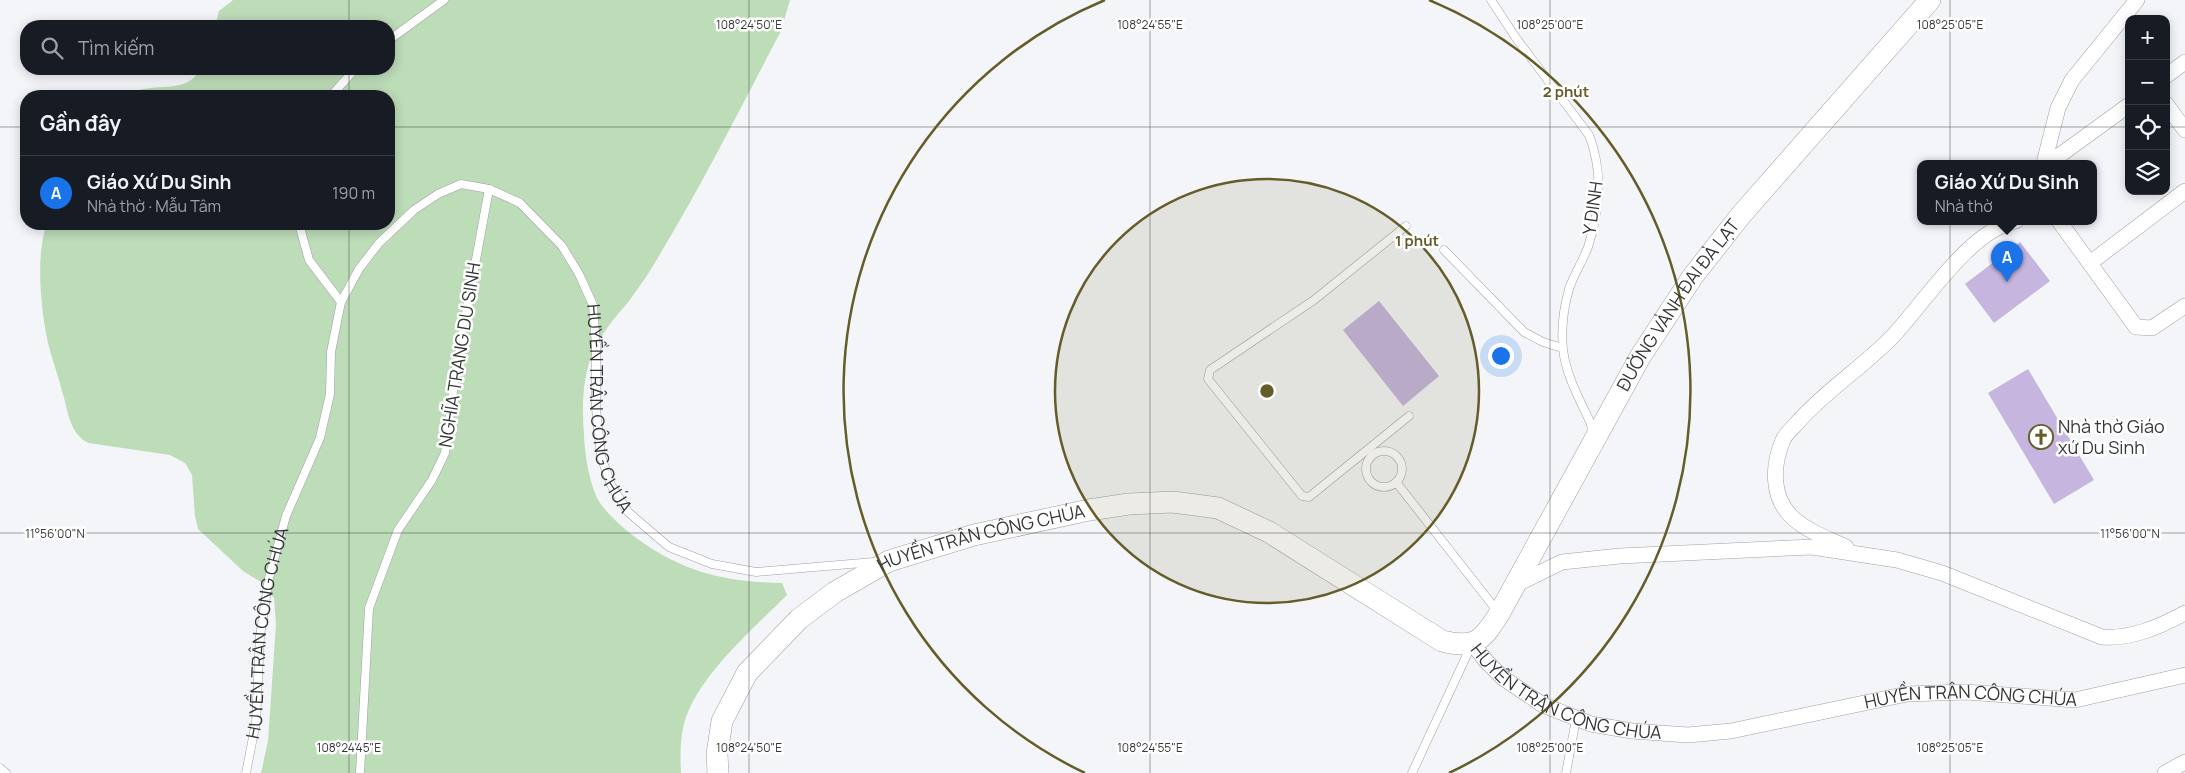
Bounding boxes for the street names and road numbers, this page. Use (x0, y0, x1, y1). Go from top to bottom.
street label: Y DINH (1576, 180, 1608, 236)
street label: ĐƯỜNG VÀNH ĐAI ĐÀ LẠT (1611, 213, 1745, 395)
street label: NGHĨA TRANG DU SINH (433, 261, 485, 449)
street label: HUYỀN TRÂN CÔNG CHÚA (582, 303, 639, 518)
street label: HUYỀN TRÂN CÔNG CHÚA (872, 498, 1088, 576)
street label: HUYỀN TRÂN CÔNG CHÚA (240, 524, 294, 741)
street label: HUYỀN TRÂN CÔNG CHÚA (1466, 638, 1663, 744)
street label: HUYỀN TRÂN CÔNG CHÚA (1862, 679, 2079, 714)

